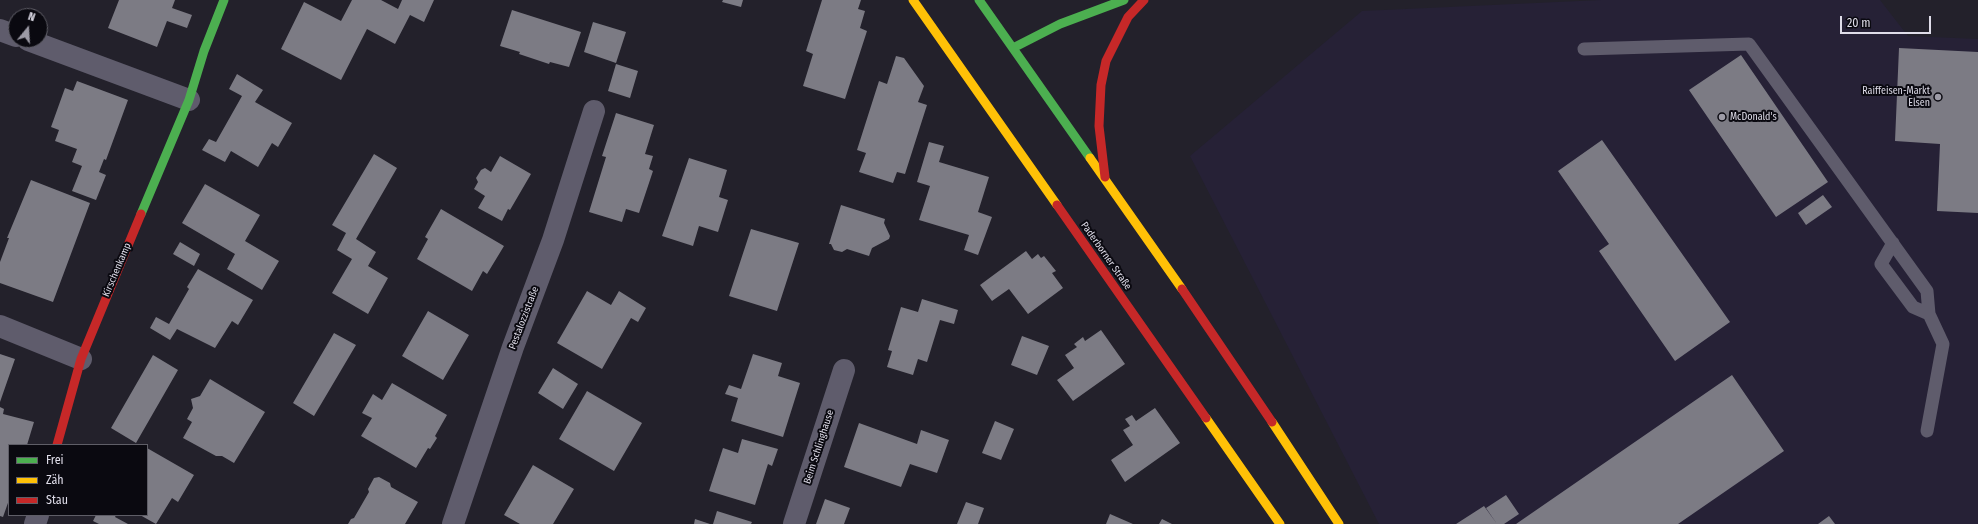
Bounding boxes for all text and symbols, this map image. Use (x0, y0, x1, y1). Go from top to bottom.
north arrow (8, 8, 48, 48)
scale bar (1842, 8, 1933, 34)
text: N (26, 10, 37, 24)
text: 20 m (1847, 16, 1871, 30)
place label: Raiffeisen-Markt Elsen (1862, 85, 1930, 108)
marker: Raiffeisen-Markt Elsen (1933, 92, 1943, 102)
place label: McDonald's (1730, 111, 1777, 123)
marker: McDonald's (1717, 112, 1727, 122)
street label: Paderborner Straße (1078, 220, 1134, 292)
street label: Kirschenkamp (100, 241, 134, 299)
street label: Pestalozzistraße (507, 285, 541, 351)
street label: Beim Schlinghause (801, 408, 837, 486)
legend (8, 444, 148, 516)
text: Frei (46, 453, 64, 467)
text: Zäh (46, 473, 64, 487)
text: Stau (46, 493, 68, 507)

